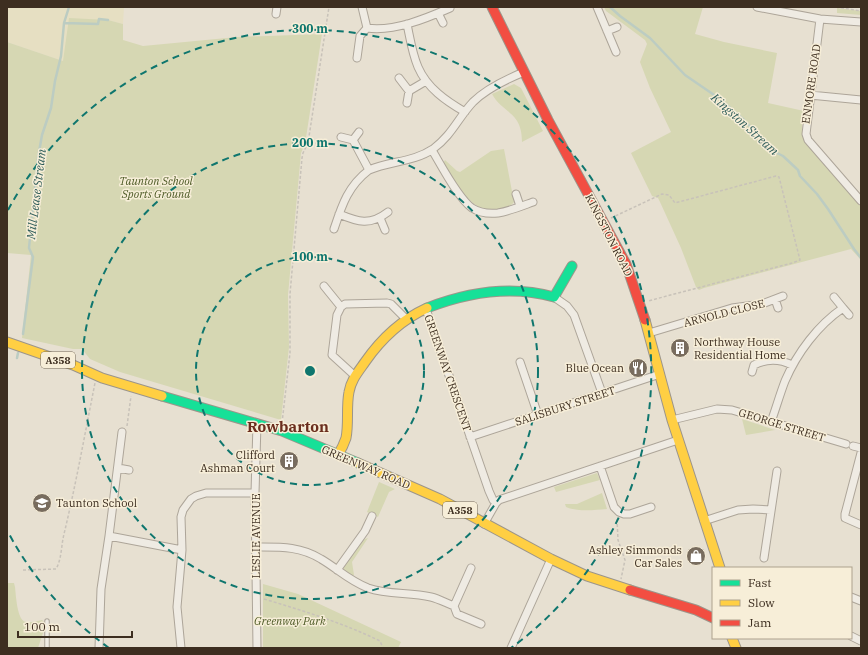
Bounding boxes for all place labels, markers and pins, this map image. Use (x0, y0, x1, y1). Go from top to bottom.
place label: Northway House Residential Home (694, 335, 786, 362)
building icon: Northway House Residential Home (669, 337, 691, 359)
restaurant icon: Blue Ocean (627, 357, 649, 379)
place label: Blue Ocean (566, 361, 624, 375)
centre of rings (303, 364, 317, 378)
place label: Clifford Ashman Court (200, 448, 275, 475)
building icon: Clifford Ashman Court (278, 450, 300, 472)
school or university icon: Taunton School (31, 492, 53, 514)
place label: Taunton School (56, 496, 137, 510)
place label: Ashley Simmonds Car Sales (588, 543, 682, 570)
shop icon: Ashley Simmonds Car Sales (685, 545, 707, 567)

